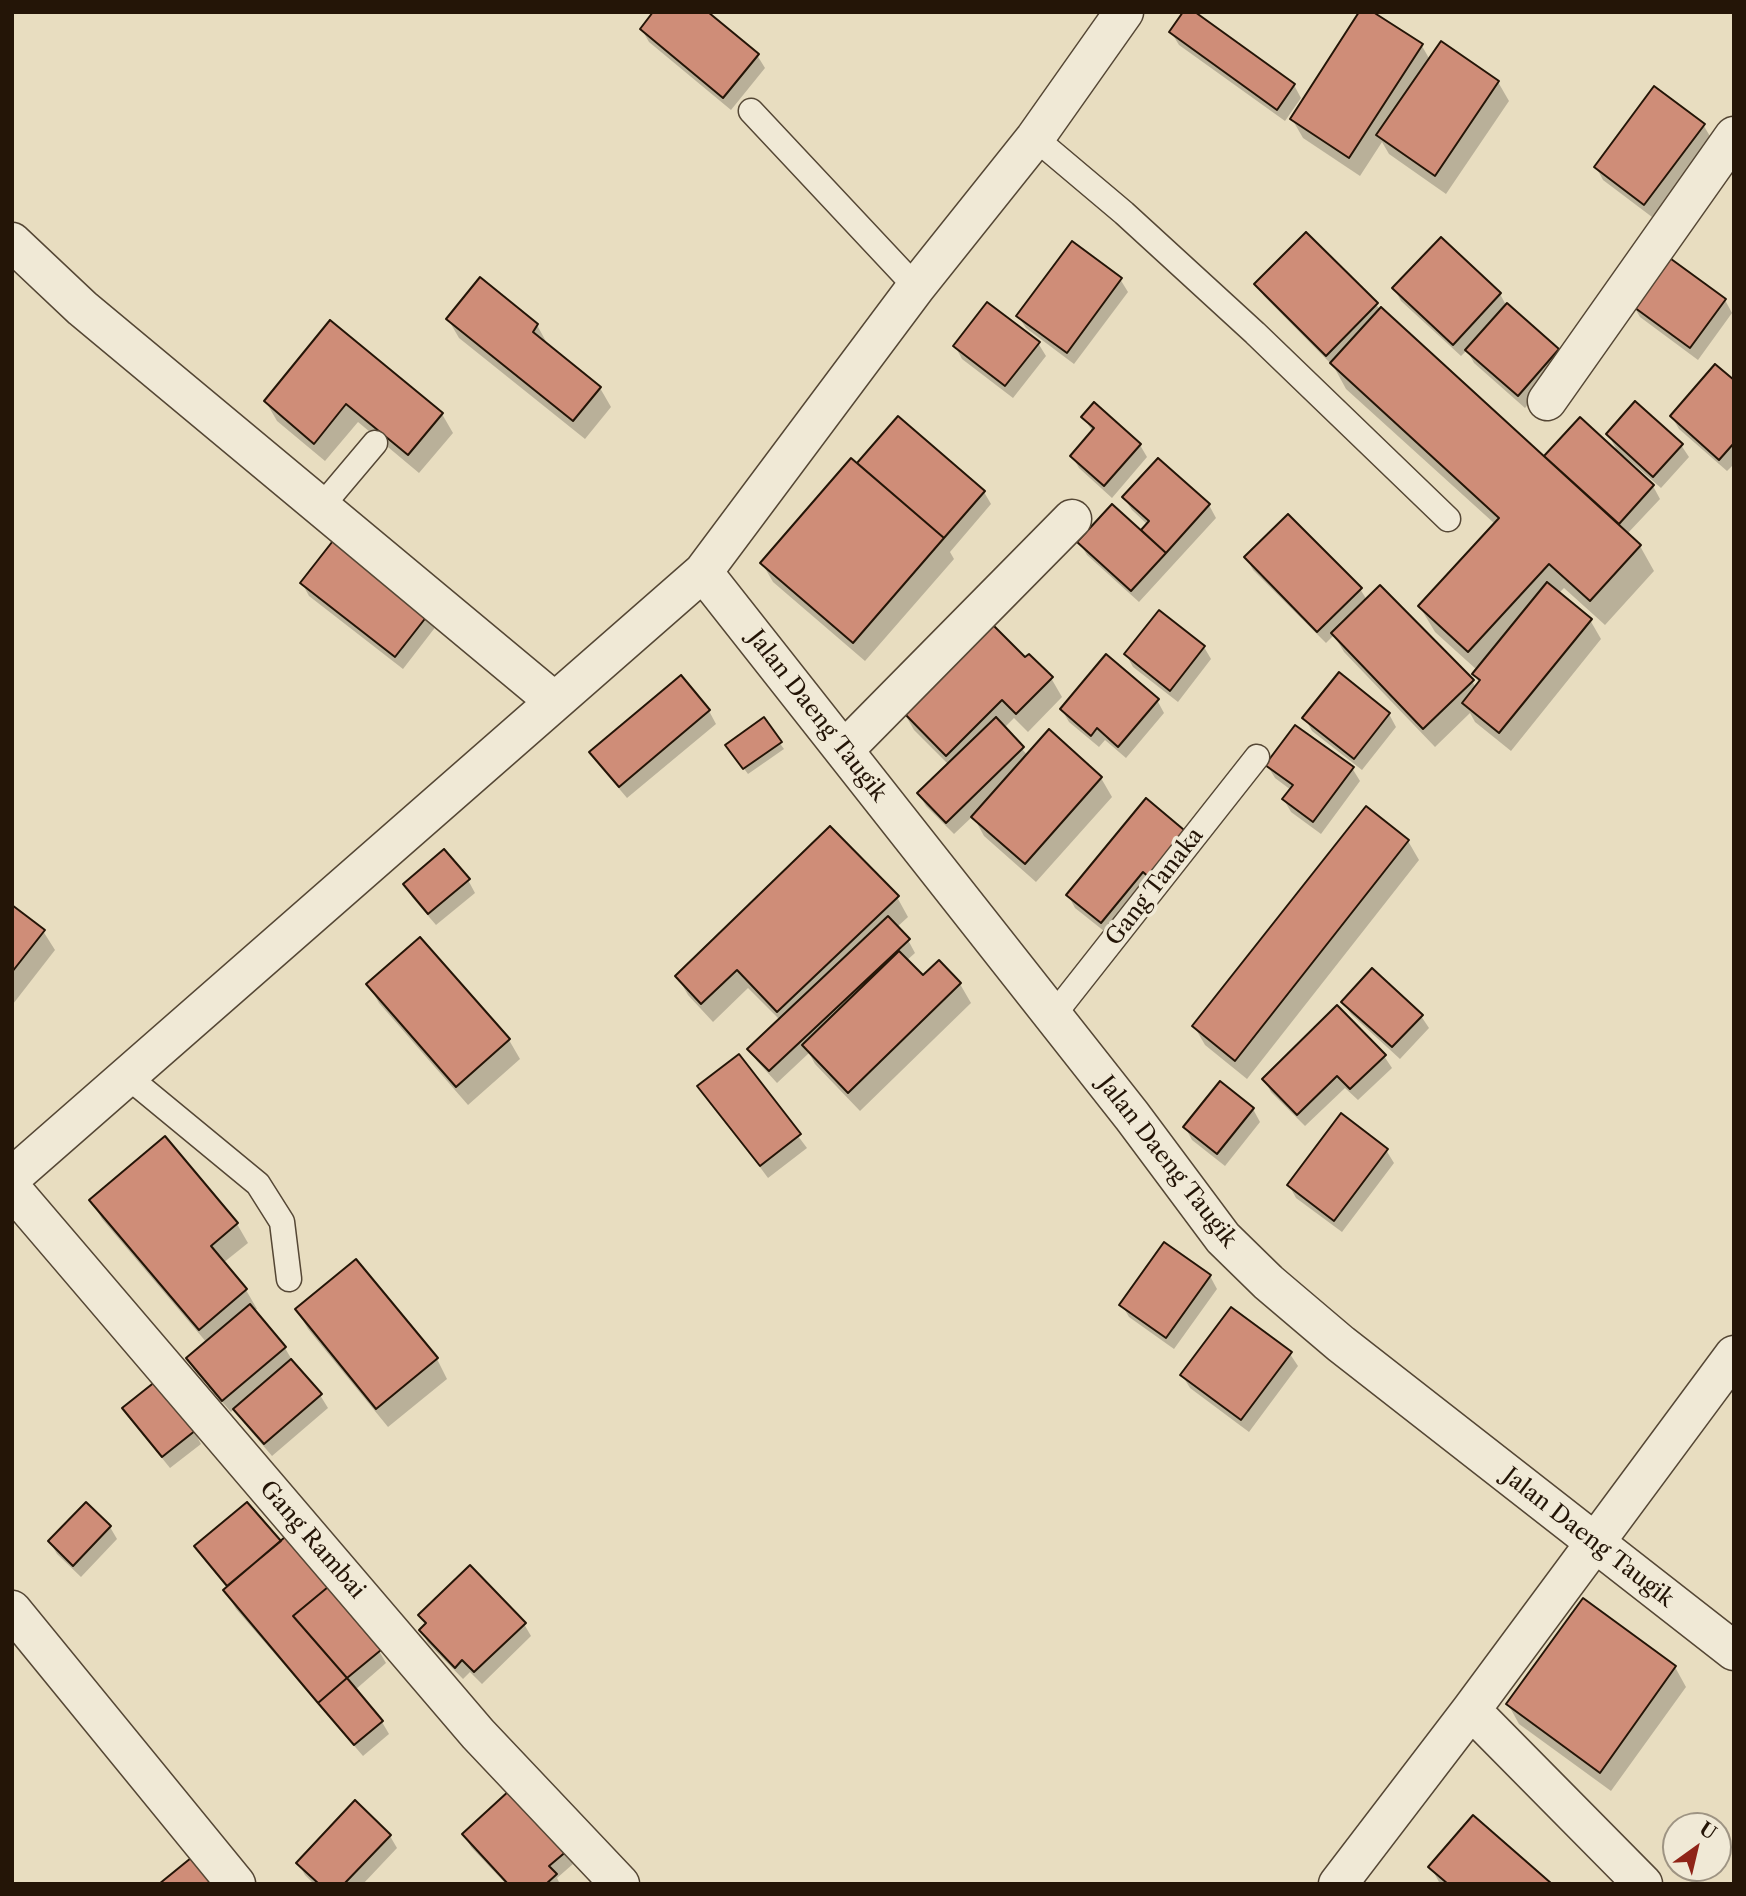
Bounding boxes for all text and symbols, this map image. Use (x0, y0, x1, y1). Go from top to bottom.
street label: Jalan Daeng Taugik (742, 625, 892, 807)
street label: Gang Tanaka (1100, 823, 1210, 951)
street label: Jalan Daeng Taugik (1092, 1071, 1242, 1253)
street label: Jalan Daeng Taugik (1497, 1463, 1679, 1613)
street label: Gang Rambai (253, 1476, 371, 1604)
north arrow (1662, 1812, 1732, 1882)
text: U (1695, 1817, 1721, 1845)

